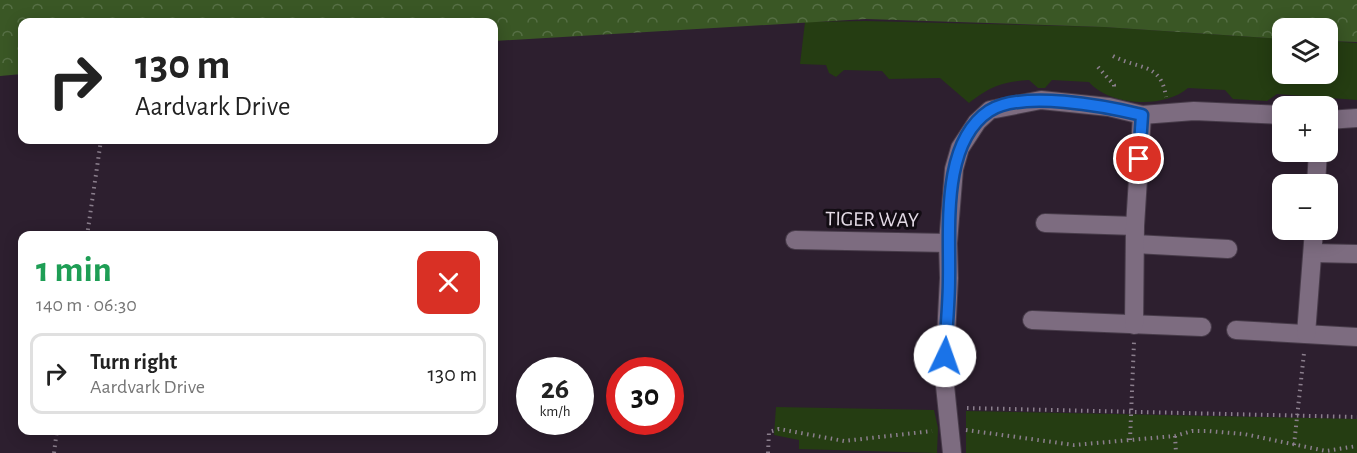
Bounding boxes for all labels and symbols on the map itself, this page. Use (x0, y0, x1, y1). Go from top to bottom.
pin (1113, 133, 1164, 184)
street label: TIGER WAY (825, 208, 919, 231)
position arrow (913, 324, 977, 388)
speed limit sign: 30 (606, 357, 684, 435)

